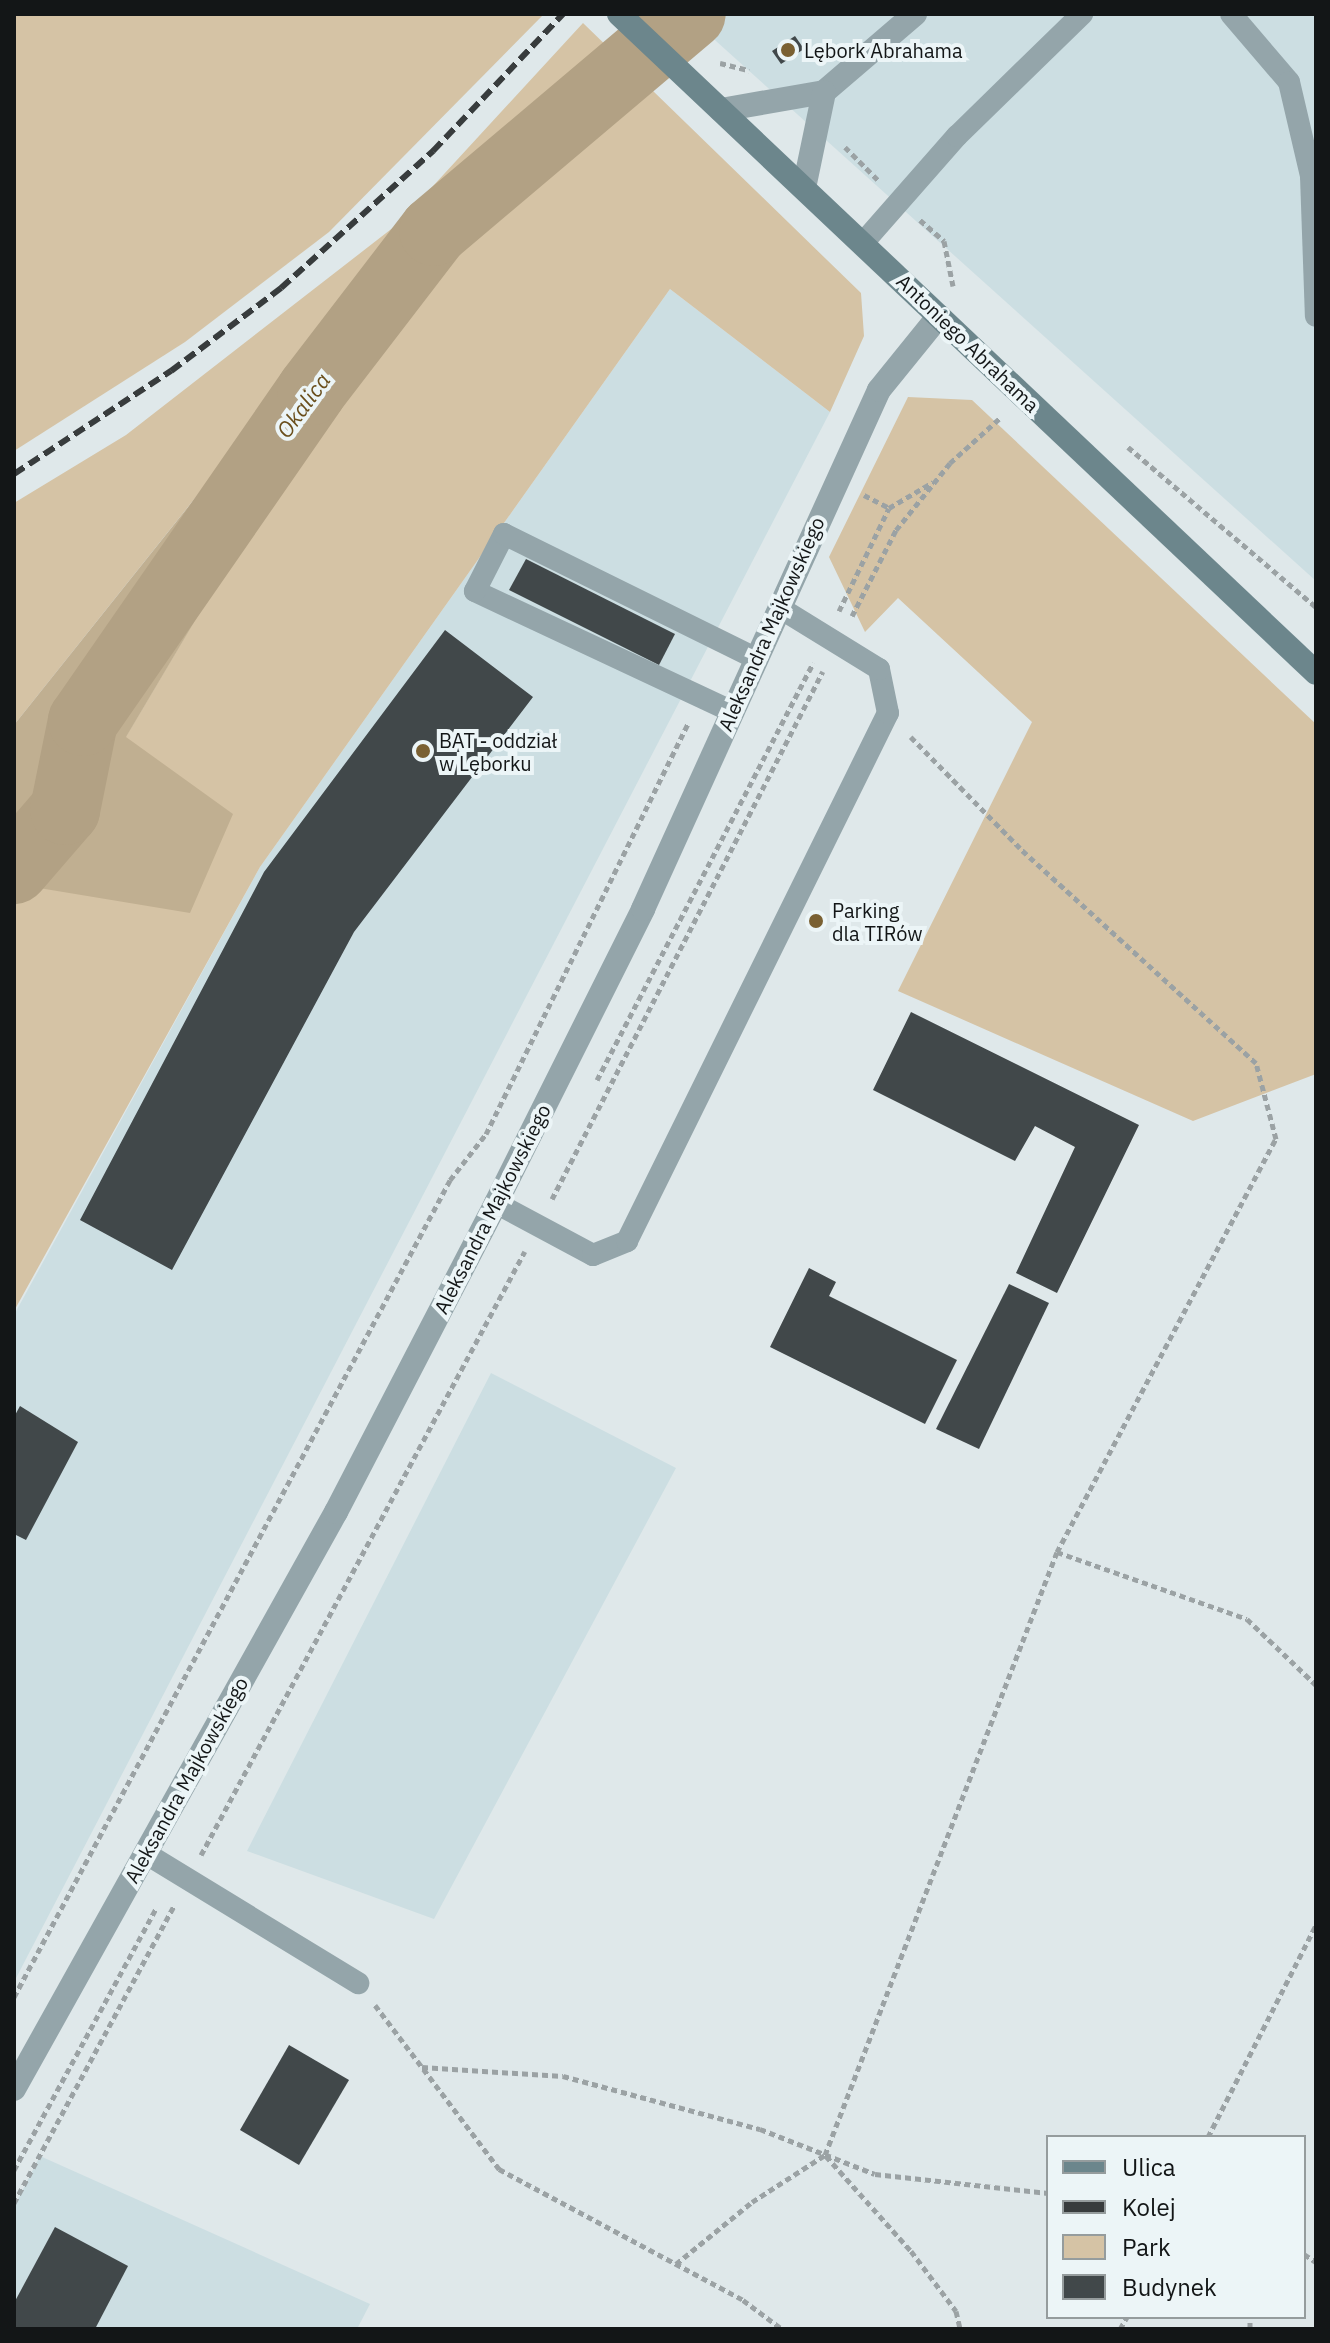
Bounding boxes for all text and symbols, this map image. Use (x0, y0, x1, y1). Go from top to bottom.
place label: Lębork Abrahama (804, 38, 963, 62)
marker: Lębork Abrahama (779, 41, 797, 59)
street label: Antoniego Abrahama (892, 269, 1044, 417)
water label: Okalica (271, 367, 335, 443)
street label: Aleksandra Majkowskiego (713, 513, 829, 735)
place label: BAT - oddział w Lęborku (439, 728, 557, 775)
marker: BAT - oddział w Lęborku (414, 742, 432, 760)
place label: Parking dla TIRów (832, 898, 923, 945)
marker: Parking dla TIRów (807, 912, 825, 930)
street label: Aleksandra Majkowskiego (429, 1100, 555, 1318)
street label: Aleksandra Majkowskiego (119, 1673, 253, 1887)
legend (1046, 2135, 1306, 2319)
text: Ulica (1122, 2151, 1176, 2183)
text: Kolej (1122, 2191, 1176, 2223)
text: Park (1122, 2231, 1171, 2263)
text: Budynek (1122, 2271, 1217, 2303)

